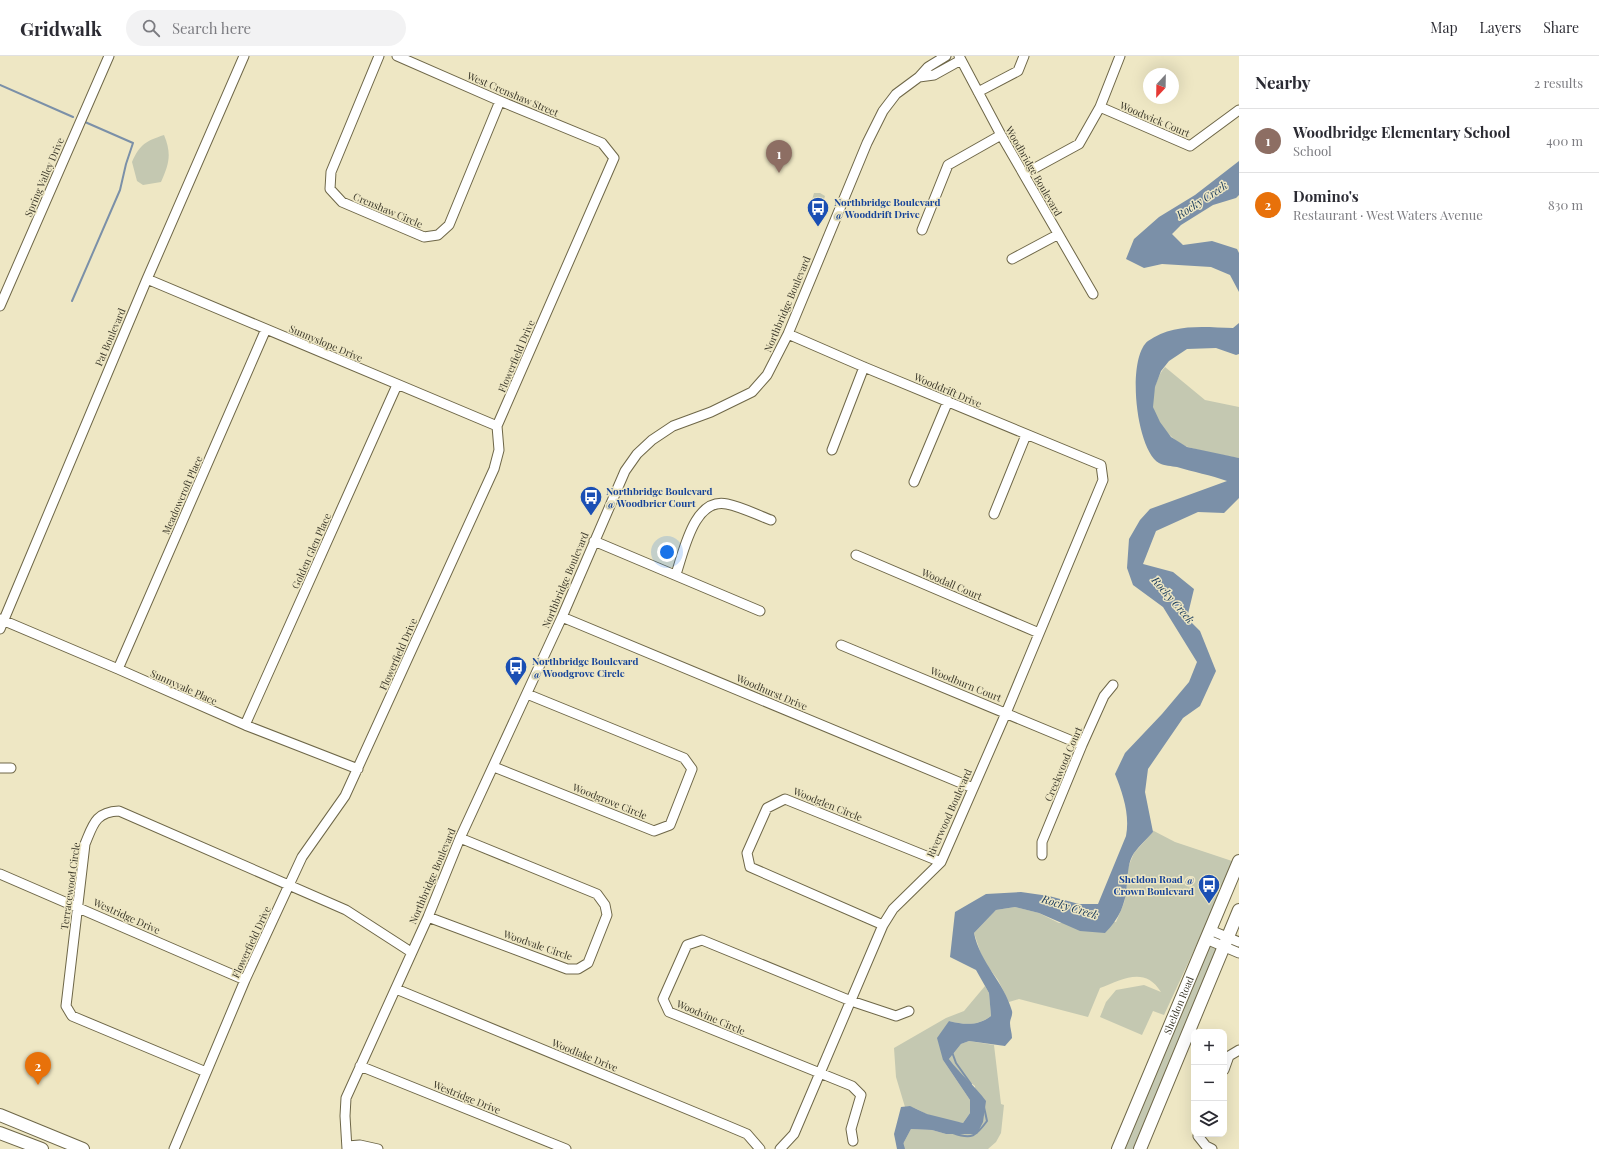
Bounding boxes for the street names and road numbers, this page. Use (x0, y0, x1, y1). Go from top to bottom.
street label: West Crenshaw Street (464, 68, 561, 120)
street label: Woodwick Court (1117, 98, 1193, 140)
street label: Woodbridge Boulevard (1002, 123, 1066, 219)
street label: Spring Valley Drive (21, 135, 67, 219)
street label: Crenshaw Circle (351, 189, 425, 231)
street label: Northbridge Boulevard (760, 254, 814, 354)
street label: Pat Boulevard (91, 306, 129, 368)
street label: Flowerfield Drive (494, 318, 538, 394)
street label: Sunnyslope Drive (287, 321, 365, 365)
street label: Wooddrift Drive (911, 369, 984, 411)
street label: Meadowcroft Place (158, 453, 206, 537)
street label: Golden Glen Place (288, 511, 334, 591)
street label: Northbridge Boulevard (538, 530, 592, 630)
street label: Woodall Court (919, 565, 985, 603)
street label: Flowerfield Drive (376, 616, 420, 692)
street label: Woodburn Court (927, 663, 1004, 705)
street label: Sunnyvale Place (148, 666, 220, 708)
street label: Woodhurst Drive (733, 670, 810, 713)
street label: Creekwood Court (1041, 724, 1085, 803)
street label: Riverwood Boulevard (923, 766, 975, 860)
street label: Woodgrove Circle (570, 779, 649, 822)
street label: Woodglen Circle (790, 783, 865, 824)
street label: Northbridge Boulevard (405, 826, 459, 926)
street label: Terracewood Circle (57, 841, 83, 931)
street label: Westridge Drive (90, 895, 163, 937)
street label: Flowerfield Drive (228, 904, 274, 980)
street label: Woodvale Circle (501, 926, 574, 963)
street label: Sheldon Road (1160, 974, 1197, 1036)
street label: Woodvine Circle (674, 996, 747, 1038)
street label: Woodlake Drive (549, 1035, 620, 1075)
street label: Westridge Drive (430, 1077, 503, 1117)

